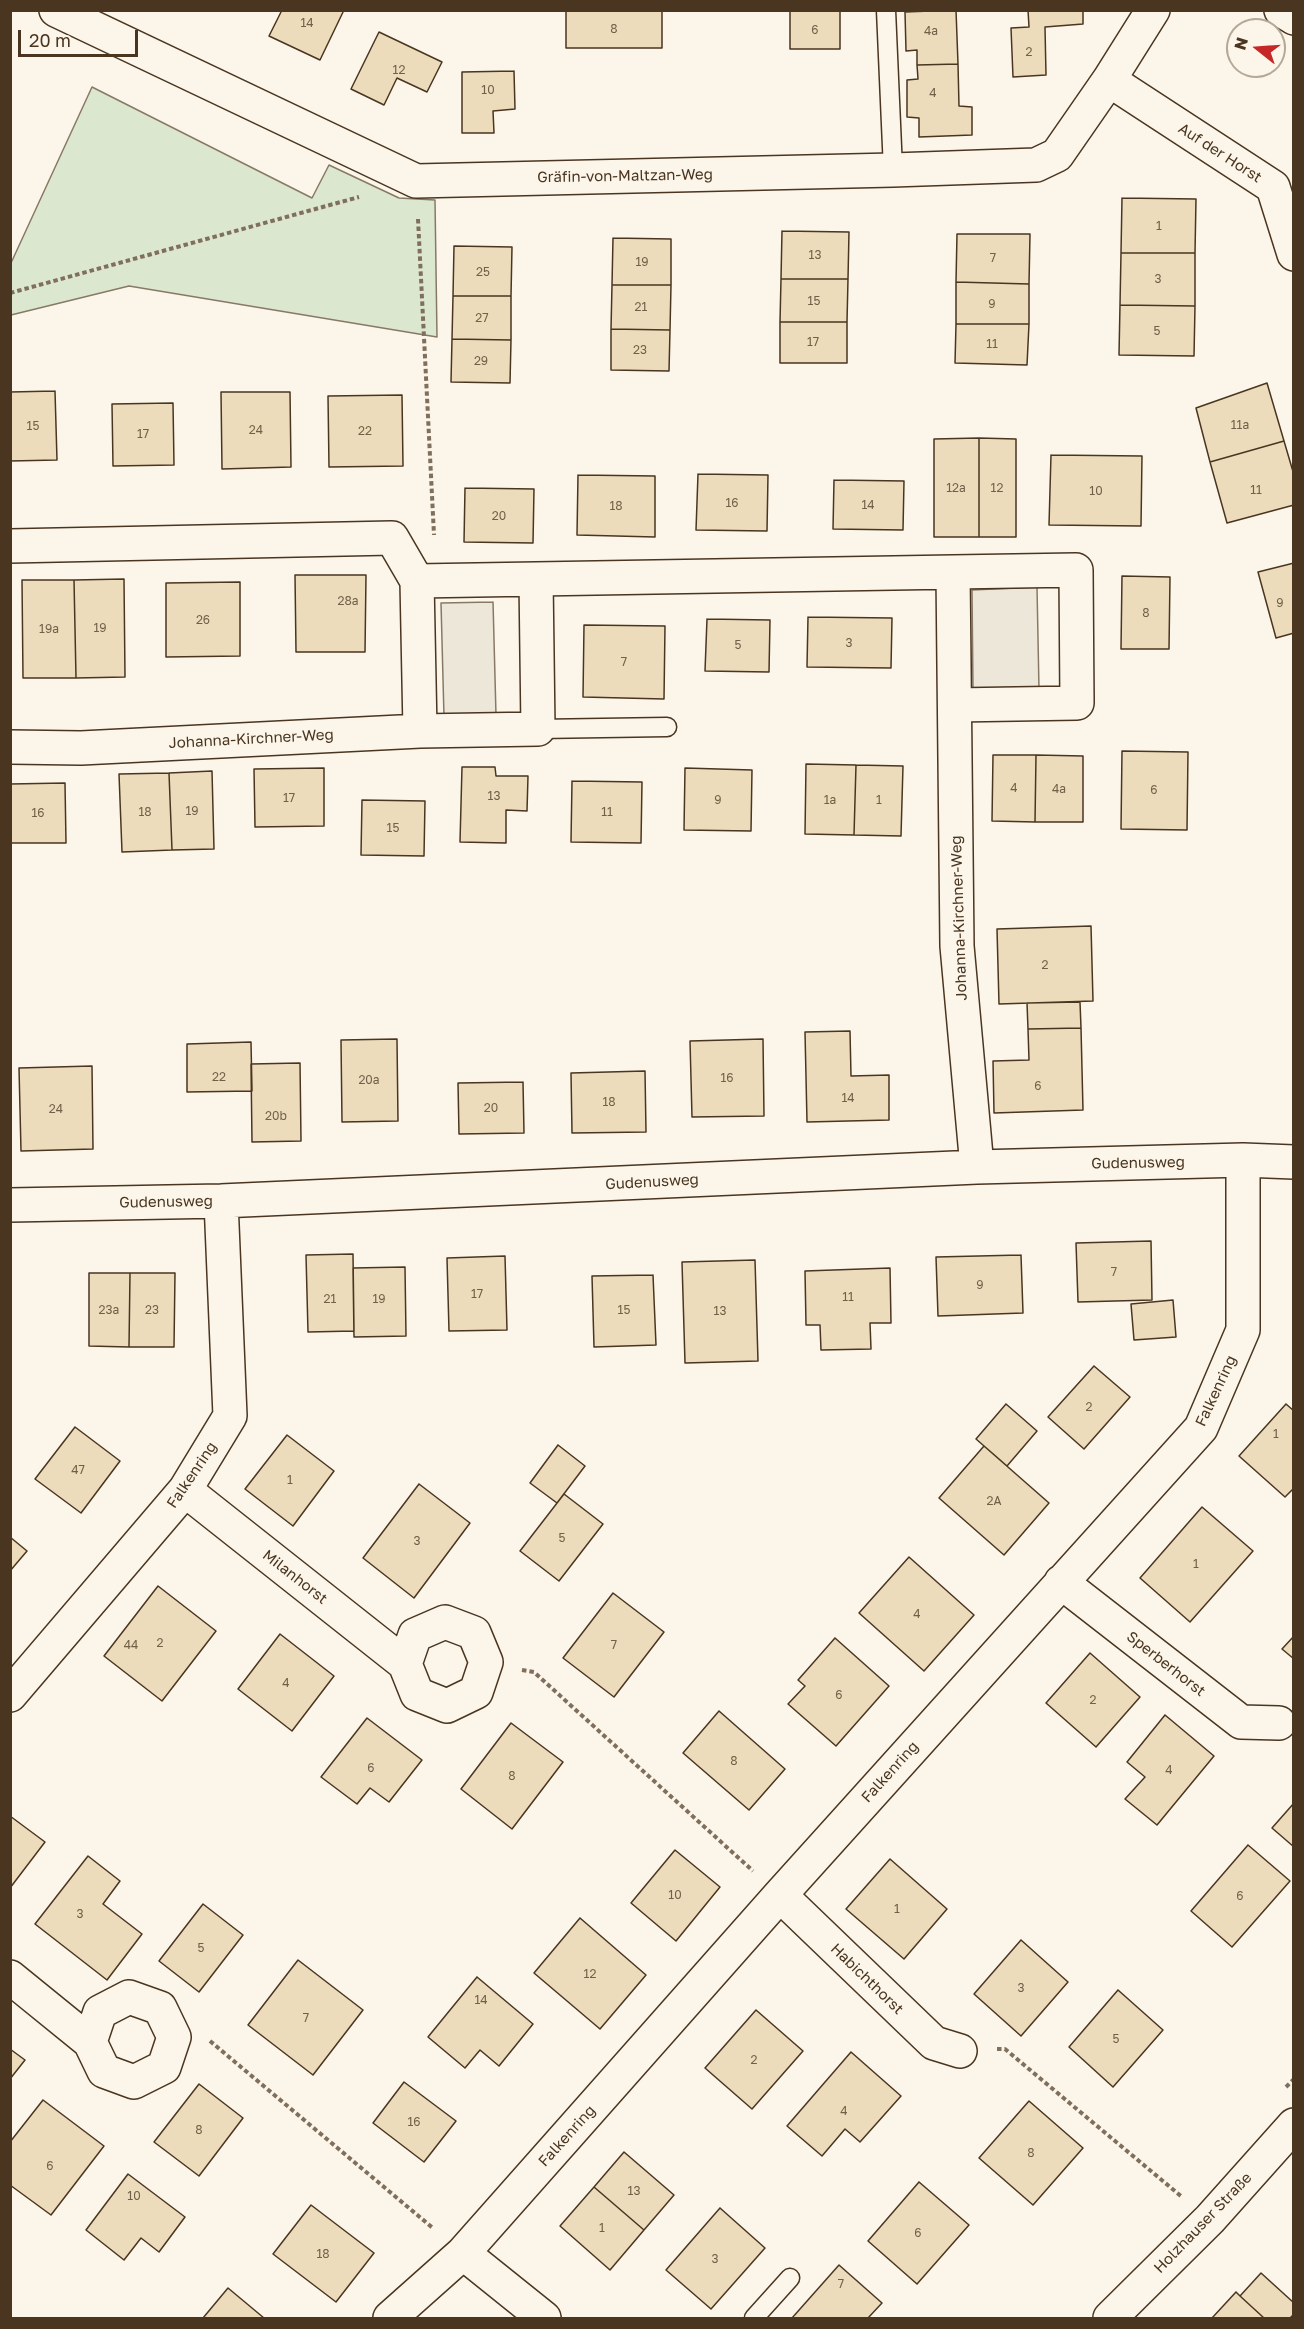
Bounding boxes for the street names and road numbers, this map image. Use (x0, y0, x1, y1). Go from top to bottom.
street label: Auf der Horst (1175, 119, 1265, 187)
street label: Gräfin-von-Maltzan-Weg (537, 165, 713, 187)
street label: Johanna-Kirchner-Weg (168, 726, 334, 752)
street label: Johanna-Kirchner-Weg (947, 835, 971, 1001)
street label: Gudenusweg (1091, 1153, 1185, 1173)
street label: Gudenusweg (605, 1171, 699, 1193)
street label: Gudenusweg (119, 1192, 213, 1212)
street label: Falkenring (1192, 1353, 1240, 1429)
street label: Falkenring (163, 1438, 221, 1512)
street label: Milanhorst (259, 1546, 331, 1608)
street label: Sperberhorst (1123, 1628, 1209, 1700)
street label: Falkenring (858, 1738, 922, 1806)
street label: Habichthorst (827, 1940, 907, 2018)
street label: Falkenring (535, 2102, 599, 2170)
street label: Holzhauser Straße (1150, 2169, 1256, 2277)

